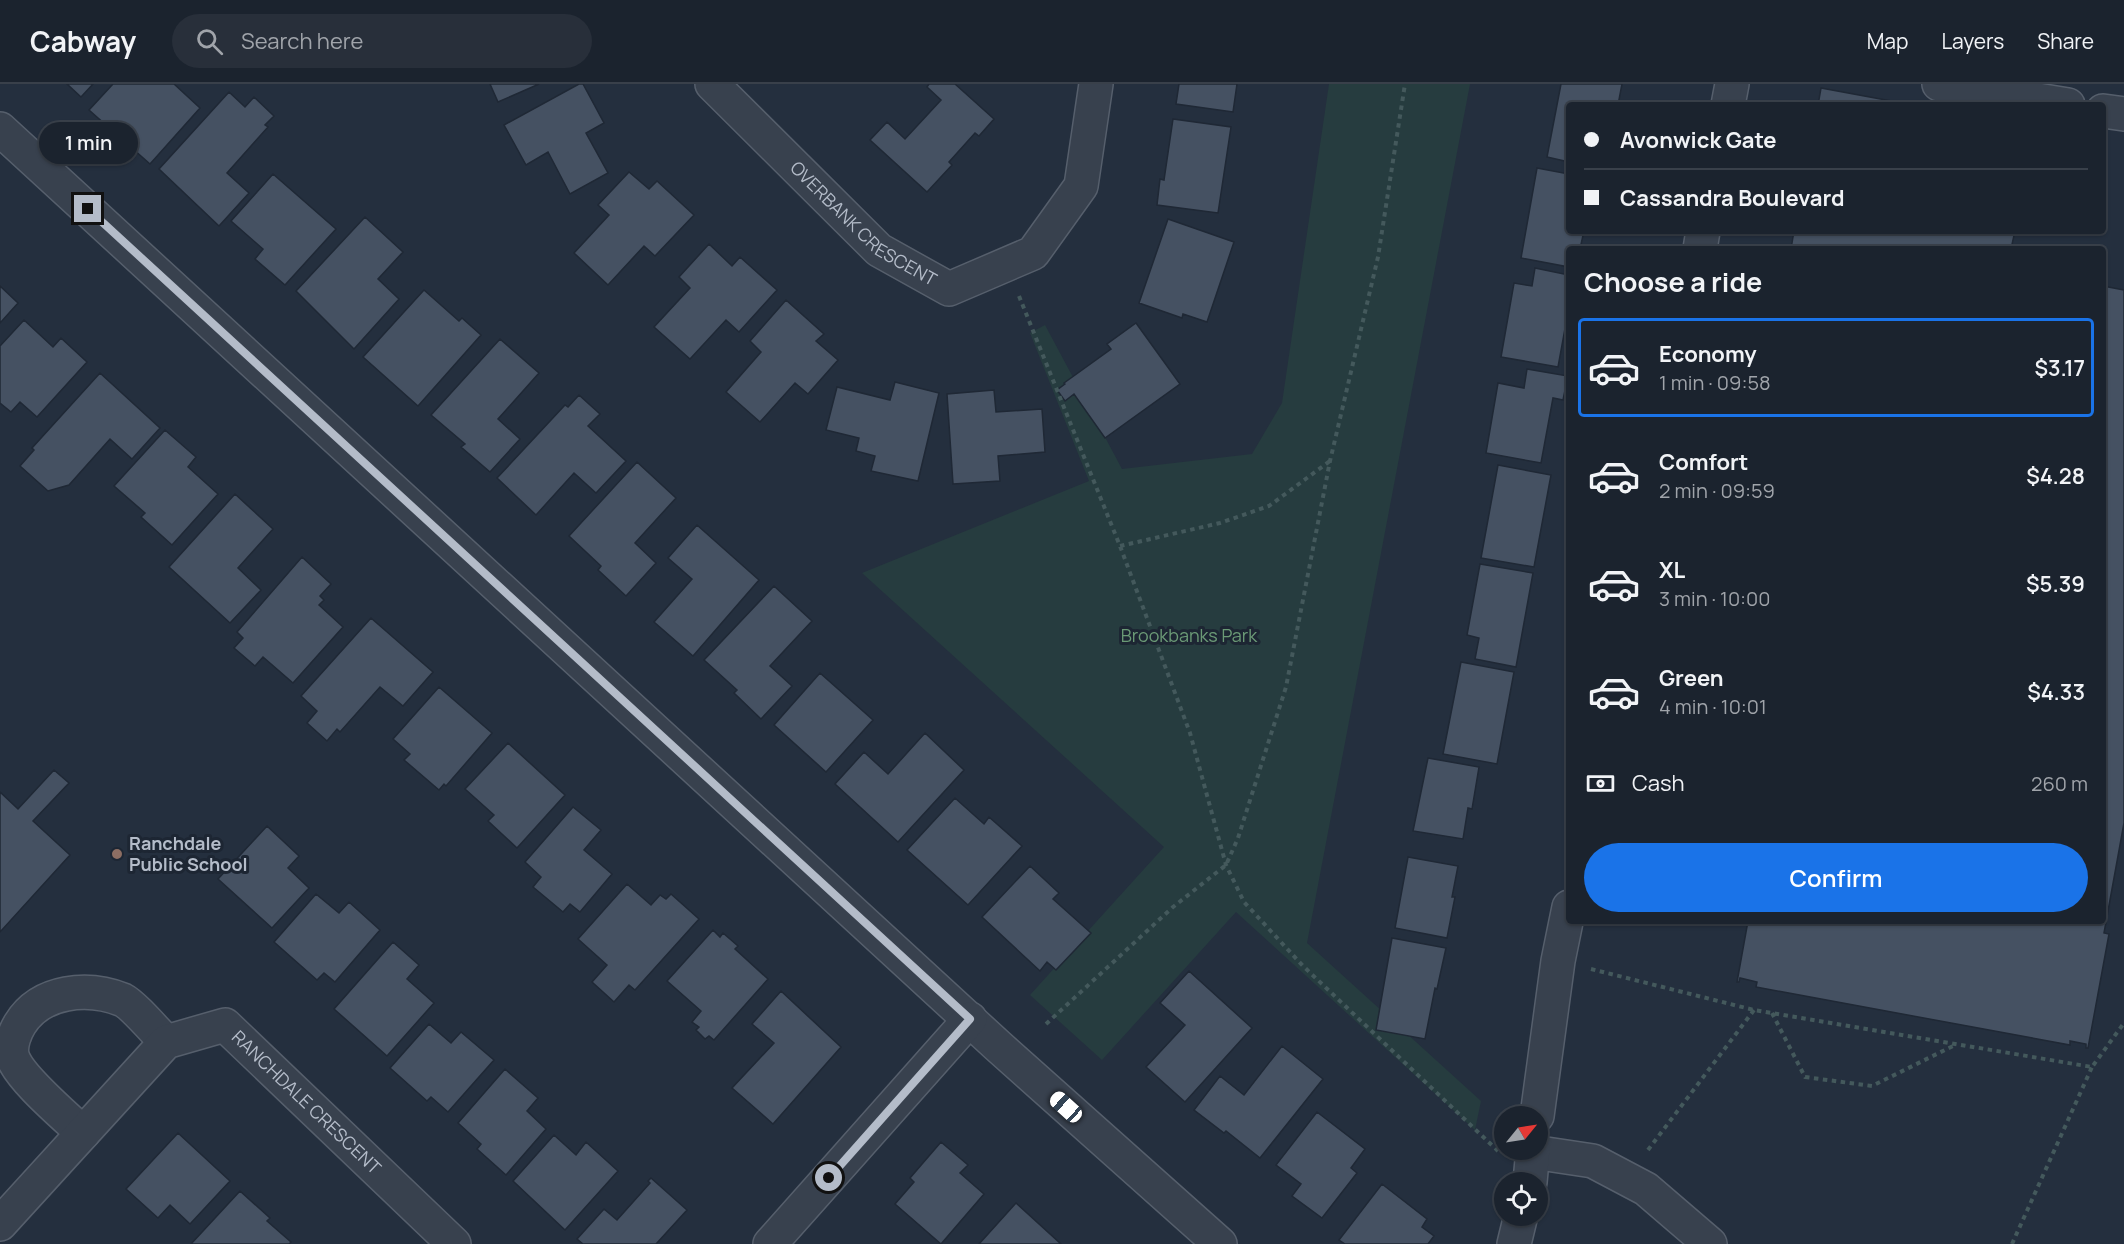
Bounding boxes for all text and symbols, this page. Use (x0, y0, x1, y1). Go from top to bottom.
search box (172, 14, 592, 68)
text: Cabway (30, 22, 136, 60)
icon: search (193, 25, 226, 58)
text: Search here (241, 26, 363, 56)
text: Map (1867, 27, 1908, 55)
text: Layers (1941, 27, 2004, 55)
text: Share (2037, 27, 2094, 55)
callout: 1 min (38, 122, 138, 164)
text: Avonwick Gate (1620, 125, 1777, 155)
text: 1 min (65, 129, 112, 156)
street label: OVERBANK CRESCENT (785, 155, 942, 291)
text: Cassandra Boulevard (1620, 183, 1845, 213)
route end (74, 195, 101, 222)
text: Choose a ride (1584, 263, 1762, 300)
text: Economy (1659, 339, 1757, 369)
icon: car (1587, 341, 1641, 395)
text: $3.17 (2034, 353, 2085, 383)
text: 1 min · 09:58 (1659, 369, 1771, 396)
text: Comfort (1659, 447, 1748, 477)
icon: car (1587, 449, 1641, 503)
text: $4.28 (2026, 461, 2085, 491)
text: 2 min · 09:59 (1659, 477, 1775, 504)
text: XL (1659, 555, 1685, 585)
icon: car (1587, 557, 1641, 611)
text: $5.39 (2026, 569, 2085, 599)
text: 3 min · 10:00 (1659, 585, 1770, 612)
park label: Brookbanks Park (1121, 623, 1258, 647)
text: Green (1659, 663, 1724, 693)
icon: car (1587, 665, 1641, 719)
text: $4.33 (2027, 677, 2085, 707)
text: 4 min · 10:01 (1659, 693, 1767, 720)
icon: cash (1584, 767, 1617, 800)
text: Cash (1632, 768, 1685, 798)
text: 260 m (2031, 770, 2088, 797)
place label: Ranchdale Public School (129, 831, 248, 876)
button: Confirm (1584, 843, 2088, 912)
marker: Ranchdale Public School (110, 847, 124, 861)
street label: RANCHDALE CRESCENT (227, 1025, 387, 1179)
car (1047, 1088, 1085, 1126)
north arrow (1494, 1106, 1548, 1160)
map controls (1494, 1106, 1548, 1226)
route start (815, 1164, 842, 1191)
button: locate (1494, 1172, 1548, 1226)

